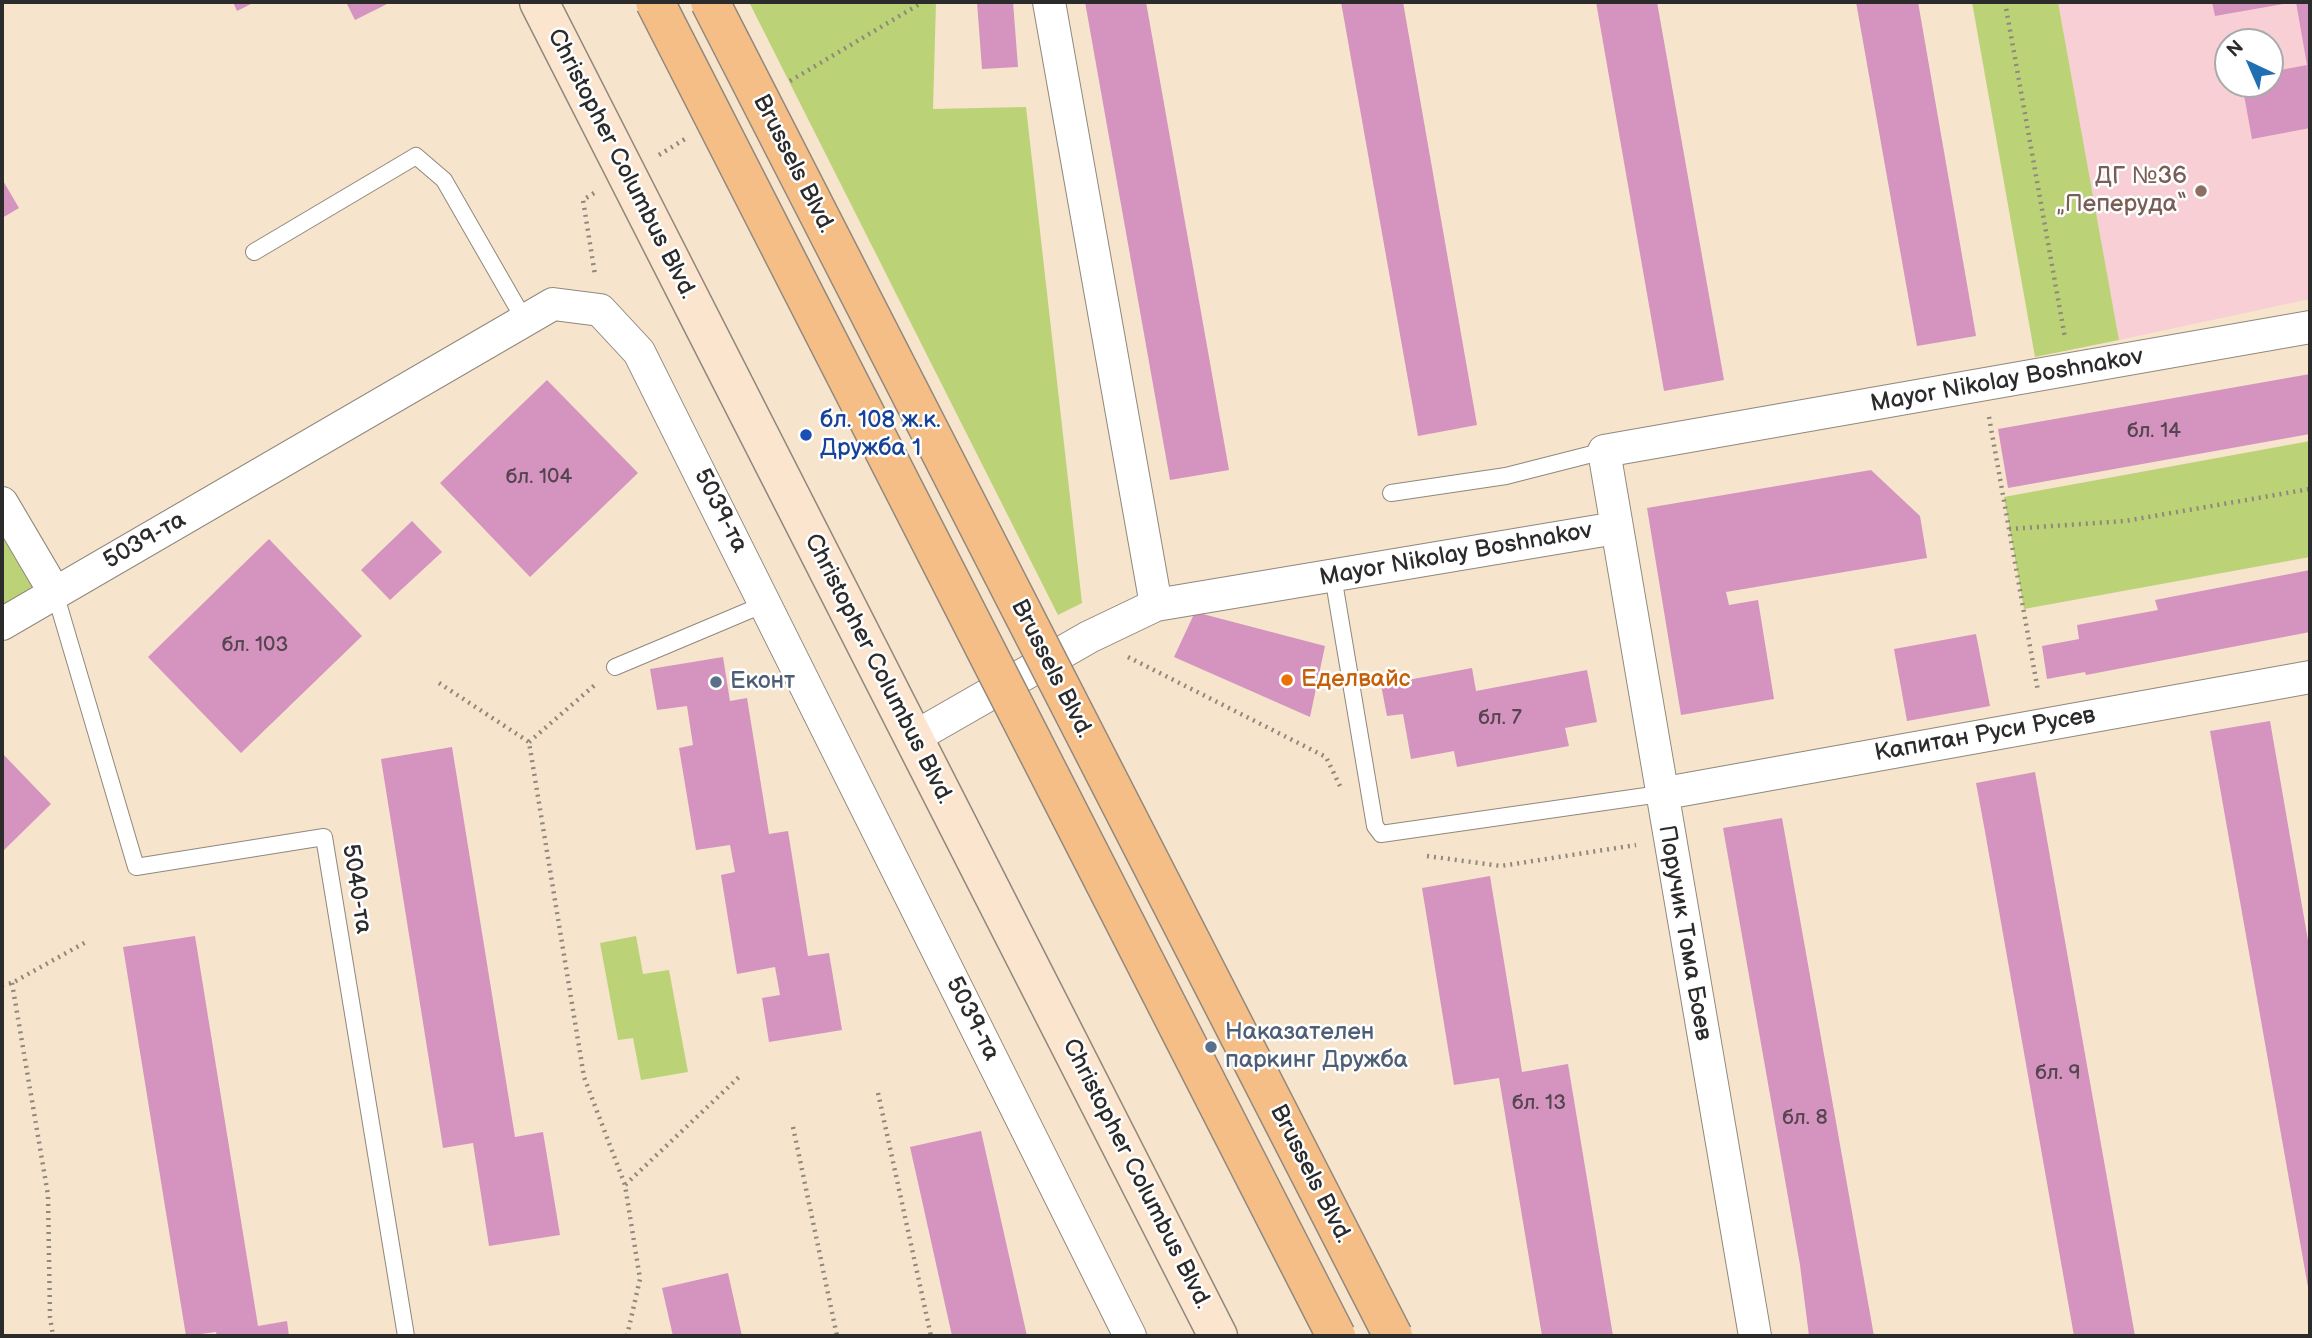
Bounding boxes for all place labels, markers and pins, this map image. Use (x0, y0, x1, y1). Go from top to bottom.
place label: ДГ №36 „Пеперуда“ (2056, 163, 2187, 219)
marker: ДГ №36 „Пеперуда“ (2193, 183, 2209, 199)
place label: бл. 108 ж.к. Дружба 1 (820, 407, 941, 463)
marker: бл. 108 ж.к. Дружба 1 (798, 427, 814, 443)
place label: Еделвайс (1301, 666, 1410, 694)
place label: Еконт (730, 668, 795, 696)
marker: Еделвайс (1279, 672, 1295, 688)
marker: Еконт (708, 674, 724, 690)
place label: Наказателен паркинг Дружба (1225, 1019, 1408, 1075)
marker: Наказателен паркинг Дружба (1203, 1039, 1219, 1055)

